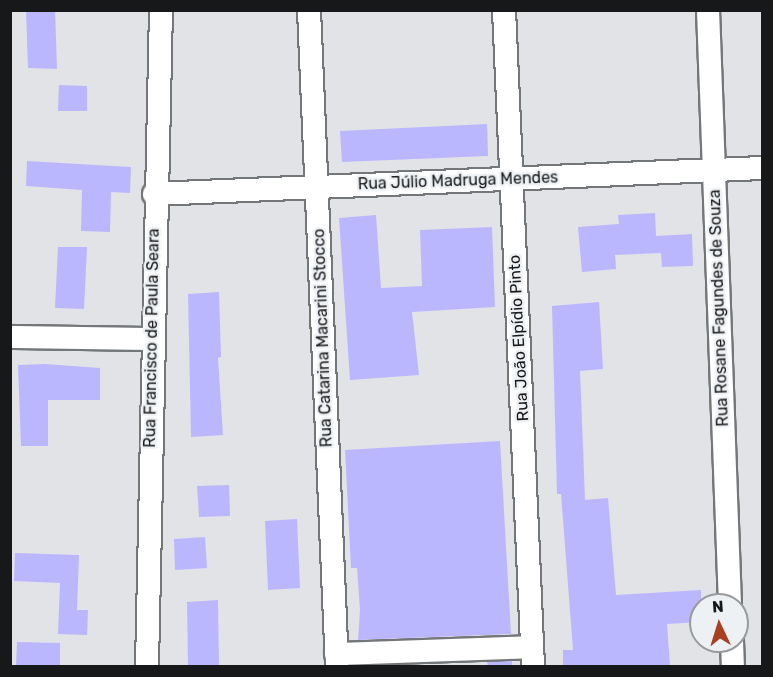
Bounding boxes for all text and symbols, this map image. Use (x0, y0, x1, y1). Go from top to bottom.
street label: Rua Júlio Madruga Mendes (357, 168, 559, 194)
street label: Rua Rosane Fagundes de Souza (705, 189, 733, 427)
street label: Rua Francisco de Paula Seara (140, 228, 164, 448)
street label: Rua Catarina Macarini Stocco (310, 228, 336, 448)
street label: Rua João Elpídio Pinto (505, 254, 533, 422)
north arrow (689, 593, 749, 653)
text: N (711, 597, 724, 616)

